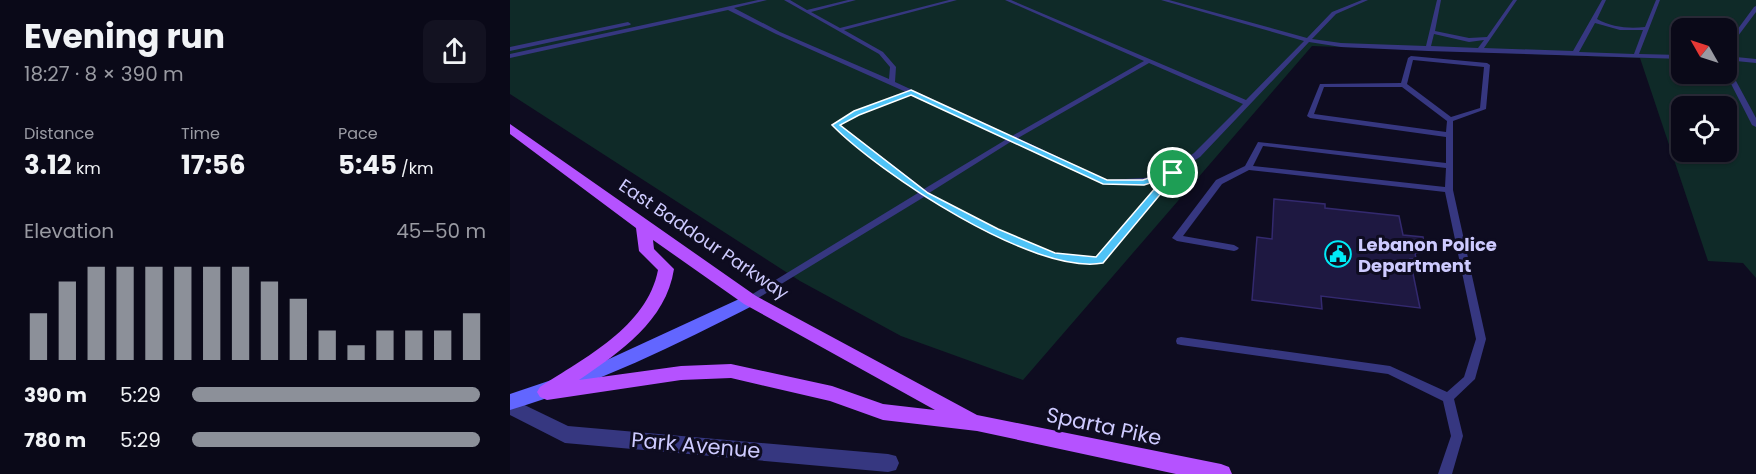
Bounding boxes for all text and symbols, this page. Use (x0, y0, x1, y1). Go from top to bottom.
text: Evening run (24, 13, 225, 60)
north arrow (1671, 18, 1737, 84)
map controls (1671, 18, 1737, 162)
button: share (423, 20, 486, 83)
text: 18:27 · 8 × 390 m (24, 60, 184, 88)
button: locate (1671, 96, 1737, 162)
text: Distance (24, 122, 94, 145)
text: Time (181, 122, 220, 145)
text: Pace (338, 122, 378, 145)
text: 3.12 (24, 147, 72, 183)
text: 17:56 (181, 147, 246, 183)
text: 5:45 (338, 147, 397, 183)
pin (1147, 147, 1198, 198)
icon: arrive (1156, 156, 1189, 189)
text: km (72, 157, 101, 180)
text: /km (397, 157, 433, 180)
street label: East Baddour Parkway (614, 173, 794, 305)
text: Elevation (24, 217, 114, 245)
text: 45–50 m (396, 217, 486, 245)
place label: Lebanon Police Department (1358, 232, 1497, 278)
public building icon: Lebanon Police Department (1323, 239, 1353, 269)
text: 390 m (24, 381, 87, 409)
text: 5:29 (120, 381, 161, 409)
street label: Sparta Pike (1044, 400, 1164, 452)
street label: Park Avenue (630, 425, 762, 465)
text: 780 m (24, 426, 86, 454)
text: 5:29 (120, 426, 161, 454)

